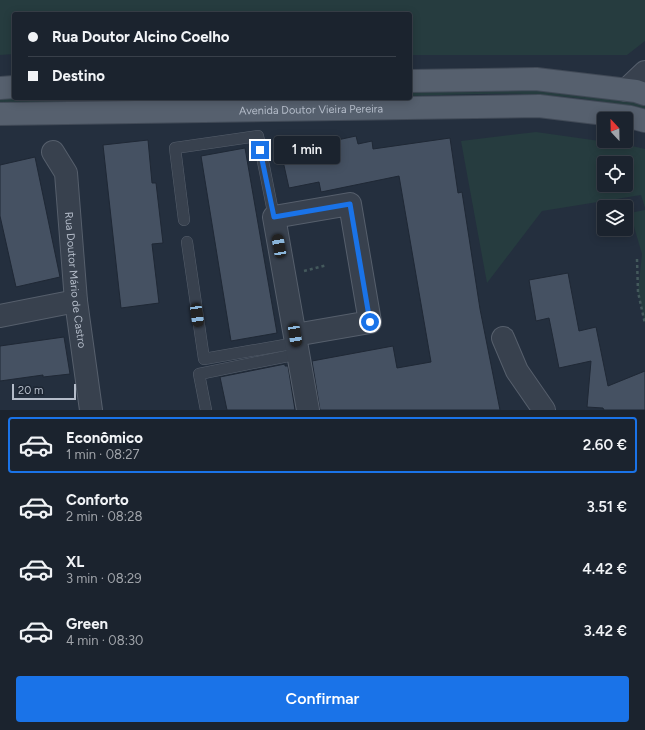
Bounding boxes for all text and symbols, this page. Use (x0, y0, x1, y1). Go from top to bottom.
text: Rua Doutor Alcino Coelho (52, 28, 230, 46)
text: Destino (52, 67, 105, 85)
street label: Avenida Doutor Vieira Pereira (239, 102, 383, 117)
north arrow (597, 112, 633, 148)
map controls (597, 112, 633, 236)
callout: 1 min (274, 136, 340, 164)
route end (251, 141, 269, 159)
text: 1 min (292, 142, 322, 157)
button: locate (597, 156, 633, 192)
button: layers (597, 200, 633, 236)
street label: Rua Doutor Mário de Castro (62, 211, 88, 349)
car (271, 233, 287, 259)
car (189, 302, 205, 328)
route start (361, 313, 379, 331)
car (287, 322, 303, 348)
scale bar (12, 382, 76, 401)
text: 20 m (18, 384, 43, 397)
icon: car (18, 427, 54, 463)
text: Econômico (66, 429, 143, 447)
text: 2.60 € (583, 436, 627, 454)
text: 1 min · 08:27 (66, 447, 140, 462)
icon: car (18, 489, 54, 525)
text: Conforto (66, 491, 129, 509)
text: 3.51 € (586, 498, 627, 516)
text: 2 min · 08:28 (66, 509, 142, 524)
icon: car (18, 551, 54, 587)
text: XL (66, 553, 84, 571)
text: 4.42 € (582, 560, 627, 578)
text: 3 min · 08:29 (66, 571, 142, 586)
icon: car (18, 613, 54, 649)
text: Green (66, 615, 108, 633)
text: 3.42 € (583, 622, 627, 640)
text: 4 min · 08:30 (66, 633, 143, 648)
button: Confirmar (16, 676, 629, 722)

